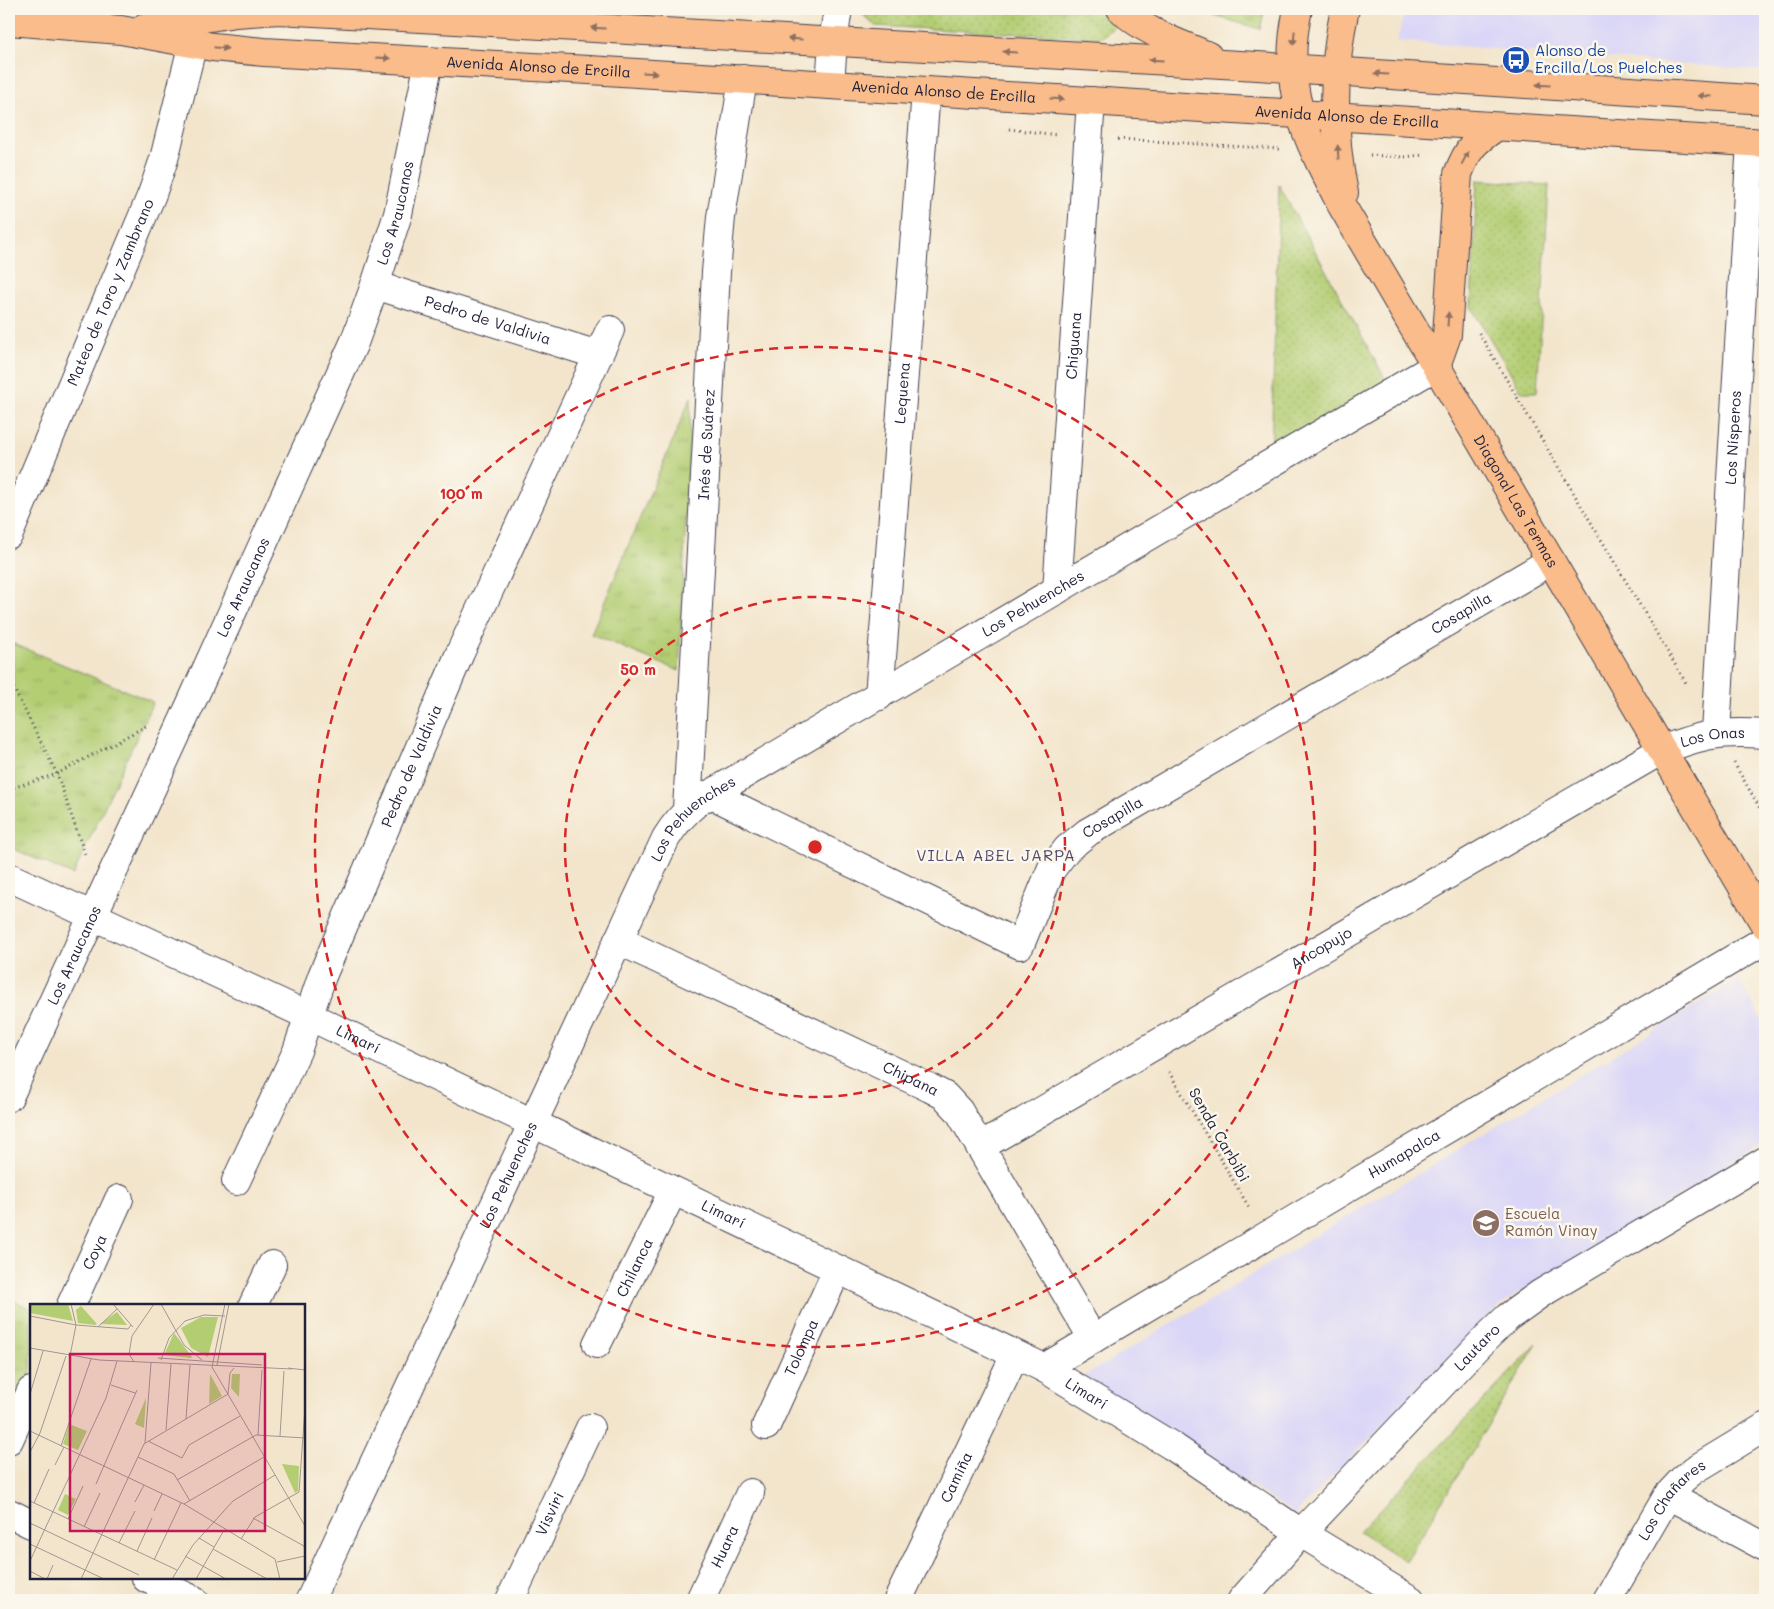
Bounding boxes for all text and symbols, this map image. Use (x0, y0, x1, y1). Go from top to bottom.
one-way arrow (590, 24, 606, 32)
one-way arrow (1289, 31, 1297, 47)
one-way arrow (787, 35, 803, 43)
place label: Alonso de Ercilla/Los Puelches (1535, 40, 1682, 77)
one-way arrow (213, 44, 229, 52)
bus stop icon: Alonso de Ercilla/Los Puelches (1501, 45, 1531, 75)
one-way arrow (1001, 47, 1017, 55)
street label: Avenida Alonso de Ercilla (445, 51, 632, 82)
one-way arrow (375, 55, 391, 63)
one-way arrow (1147, 56, 1163, 64)
one-way arrow (1373, 69, 1389, 77)
one-way arrow (642, 70, 658, 78)
street label: Avenida Alonso de Ercilla (851, 75, 1037, 107)
one-way arrow (1535, 81, 1551, 89)
one-way arrow (1697, 92, 1713, 100)
one-way arrow (1049, 96, 1065, 104)
street label: Avenida Alonso de Ercilla (1254, 100, 1440, 132)
one-way arrow (1334, 143, 1342, 159)
one-way arrow (1461, 151, 1469, 166)
street label: Los Araucanos (371, 159, 418, 267)
street label: Mateo de Toro y Zambrano (62, 196, 158, 389)
street label: Pedro de Valdivia (422, 290, 554, 349)
street label: Chiguana (1061, 311, 1085, 380)
one-way arrow (1445, 311, 1453, 327)
street label: Lequena (889, 361, 914, 425)
street label: Inés de Suárez (693, 388, 719, 501)
street label: Los Nísperos (1720, 390, 1745, 485)
street label: Diagonal Las Termas (1470, 431, 1564, 571)
text: 100 m (439, 483, 483, 503)
street label: Los Araucanos (211, 534, 274, 640)
street label: Los Pehuenches (978, 565, 1088, 641)
street label: Cosapilla (1427, 587, 1495, 638)
text: 50 m (620, 659, 656, 679)
street label: Pedro de Valdivia (376, 701, 446, 830)
street label: Los Onas (1677, 722, 1745, 752)
street label: Los Pehuenches (646, 771, 739, 864)
street label: Cosapilla (1078, 791, 1146, 842)
centre of rings (806, 838, 824, 856)
district label: VILLA ABEL JARPA (916, 844, 1076, 865)
street label: Los Araucanos (42, 902, 105, 1008)
street label: Ancopujo (1287, 922, 1355, 973)
street label: Limarí (333, 1020, 384, 1058)
street label: Chipana (880, 1056, 943, 1100)
street label: Senda Carbibi (1185, 1084, 1255, 1185)
street label: Los Pehuenches (474, 1118, 541, 1231)
street label: Humapalca (1364, 1124, 1444, 1182)
street label: Limarí (699, 1195, 749, 1232)
place label: Escuela Ramón Vinay (1505, 1203, 1598, 1240)
school or university icon: Escuela Ramón Vinay (1471, 1208, 1501, 1238)
street label: Coya (77, 1231, 111, 1273)
street label: Chilanca (611, 1235, 657, 1300)
inset map (30, 1304, 305, 1579)
street label: Tolompa (779, 1316, 822, 1379)
street label: Lautaro (1449, 1319, 1504, 1375)
street label: Limarí (1062, 1372, 1112, 1413)
street label: Camiña (935, 1448, 976, 1506)
street label: Los Chañares (1633, 1454, 1709, 1544)
street label: Visviri (530, 1488, 568, 1539)
street label: Huara (705, 1521, 743, 1571)

